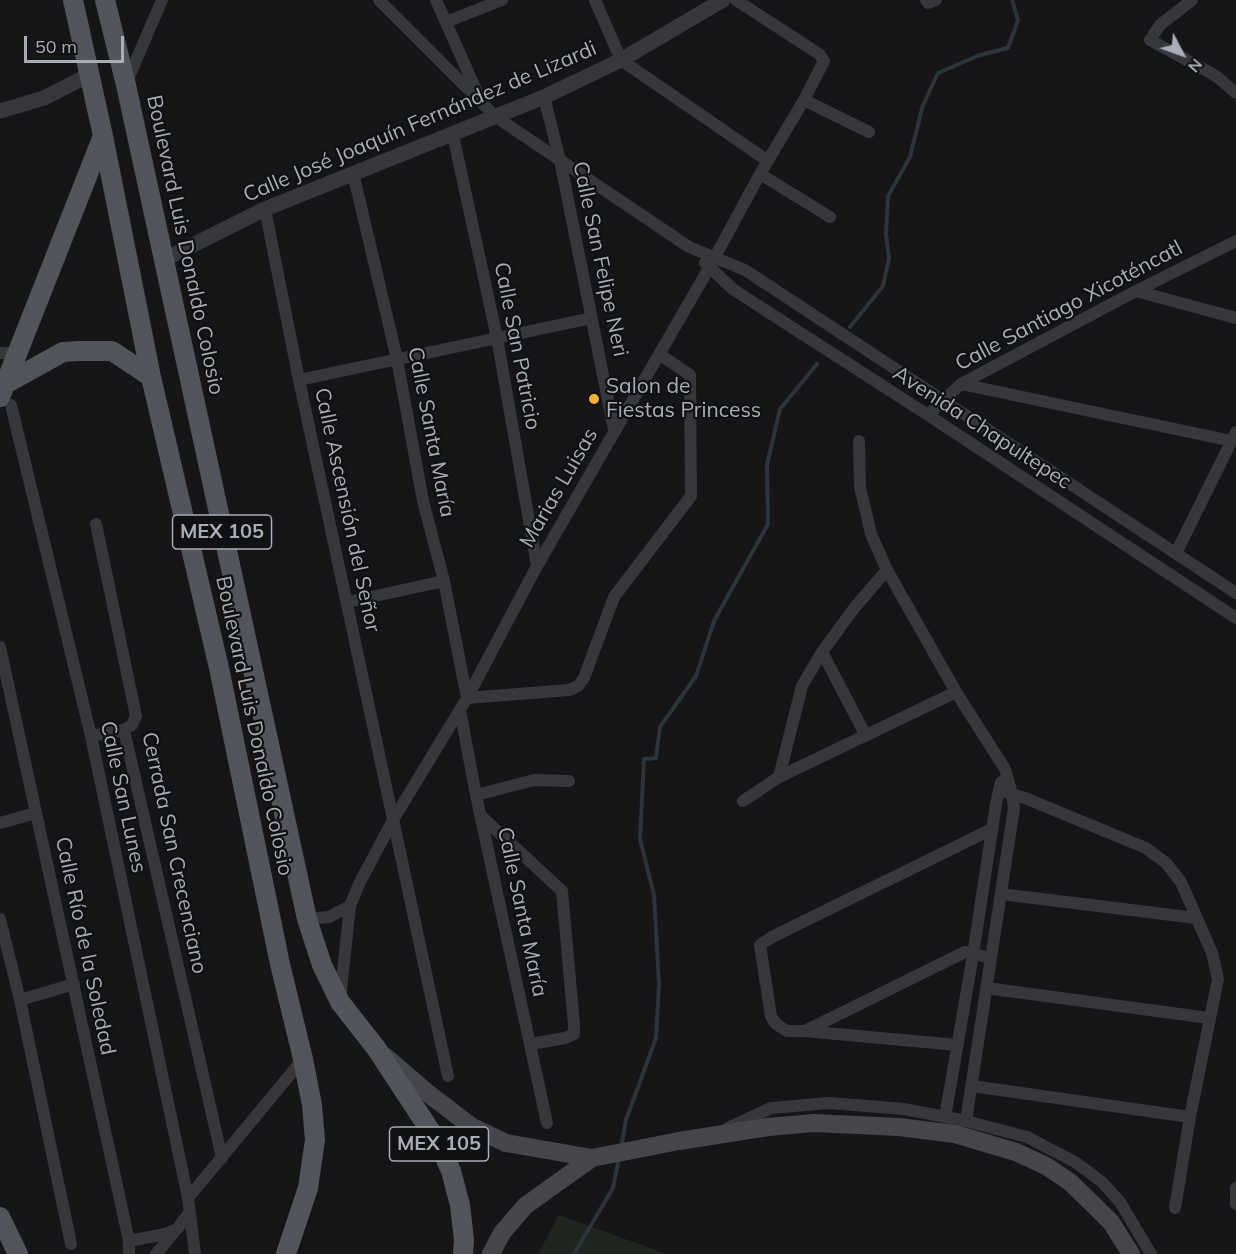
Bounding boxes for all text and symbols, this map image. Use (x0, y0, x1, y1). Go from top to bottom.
scale bar (27, 24, 128, 62)
north arrow (1152, 24, 1212, 84)
text: 50 m (35, 35, 77, 58)
street label: Calle José Joaquín Fernández de Lizardi (240, 36, 600, 208)
text: N (1184, 55, 1207, 77)
street label: Boulevard Luis Donaldo Colosio (141, 93, 229, 397)
street label: Calle San Felipe Neri (567, 159, 633, 359)
street label: Calle Santiago Xicoténcatl (951, 235, 1187, 377)
street label: Calle San Patricio (488, 260, 546, 432)
street label: Calle Santa María (402, 345, 460, 519)
street label: Avenida Chapultepec (888, 361, 1076, 495)
place label: Salon de Fiestas Princess (606, 374, 761, 424)
street label: Calle Ascensión del Señor (309, 385, 385, 635)
marker: Salon de Fiestas Princess (587, 392, 601, 406)
street label: Marias Luisas (515, 424, 603, 552)
road number: MEX 105 (172, 515, 272, 549)
street label: Boulevard Luis Donaldo Colosio (210, 574, 298, 878)
street label: Calle San Lunes (95, 719, 151, 875)
street label: Cerrada San Crecenciano (136, 730, 212, 976)
street label: Calle Santa María (492, 825, 552, 999)
street label: Calle Río de la Soledad (50, 835, 120, 1057)
road number: MEX 105 (390, 1127, 488, 1161)

